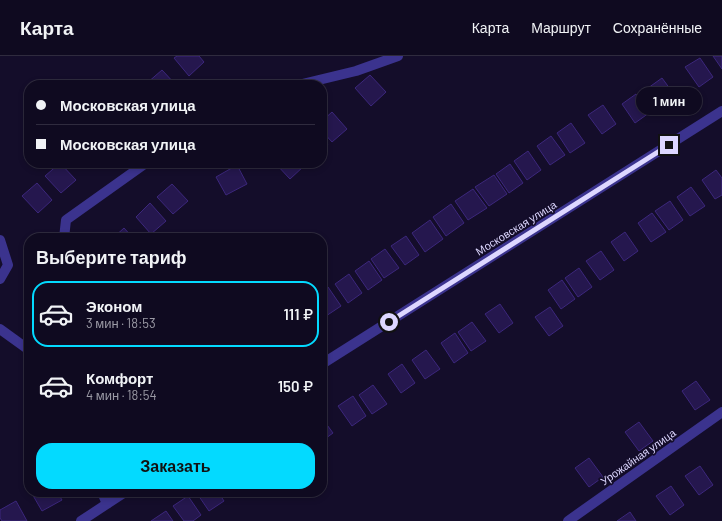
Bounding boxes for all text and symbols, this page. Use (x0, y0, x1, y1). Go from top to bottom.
text: Карта (20, 16, 74, 39)
text: Карта (472, 19, 509, 36)
text: Маршрут (531, 19, 591, 36)
text: Сохранённые (613, 19, 702, 36)
callout: 1 мин (636, 87, 702, 115)
text: 1 мин (653, 93, 685, 109)
text: Московская улица (60, 96, 196, 114)
text: Московская улица (60, 135, 196, 153)
route end (660, 136, 678, 154)
street label: Московская улица (473, 197, 559, 258)
text: Выберите тариф (36, 246, 187, 268)
icon: car (38, 296, 74, 332)
text: Эконом (86, 297, 142, 315)
text: 111 ₽ (283, 305, 313, 323)
route start (380, 313, 398, 331)
text: 3 мин · 18:53 (86, 315, 156, 331)
icon: car (38, 368, 74, 404)
text: Комфорт (86, 369, 153, 387)
text: 150 ₽ (278, 377, 313, 395)
text: 4 мин · 18:54 (86, 387, 157, 403)
street label: Урожайная улица (598, 425, 679, 487)
button: Заказать (36, 443, 315, 489)

